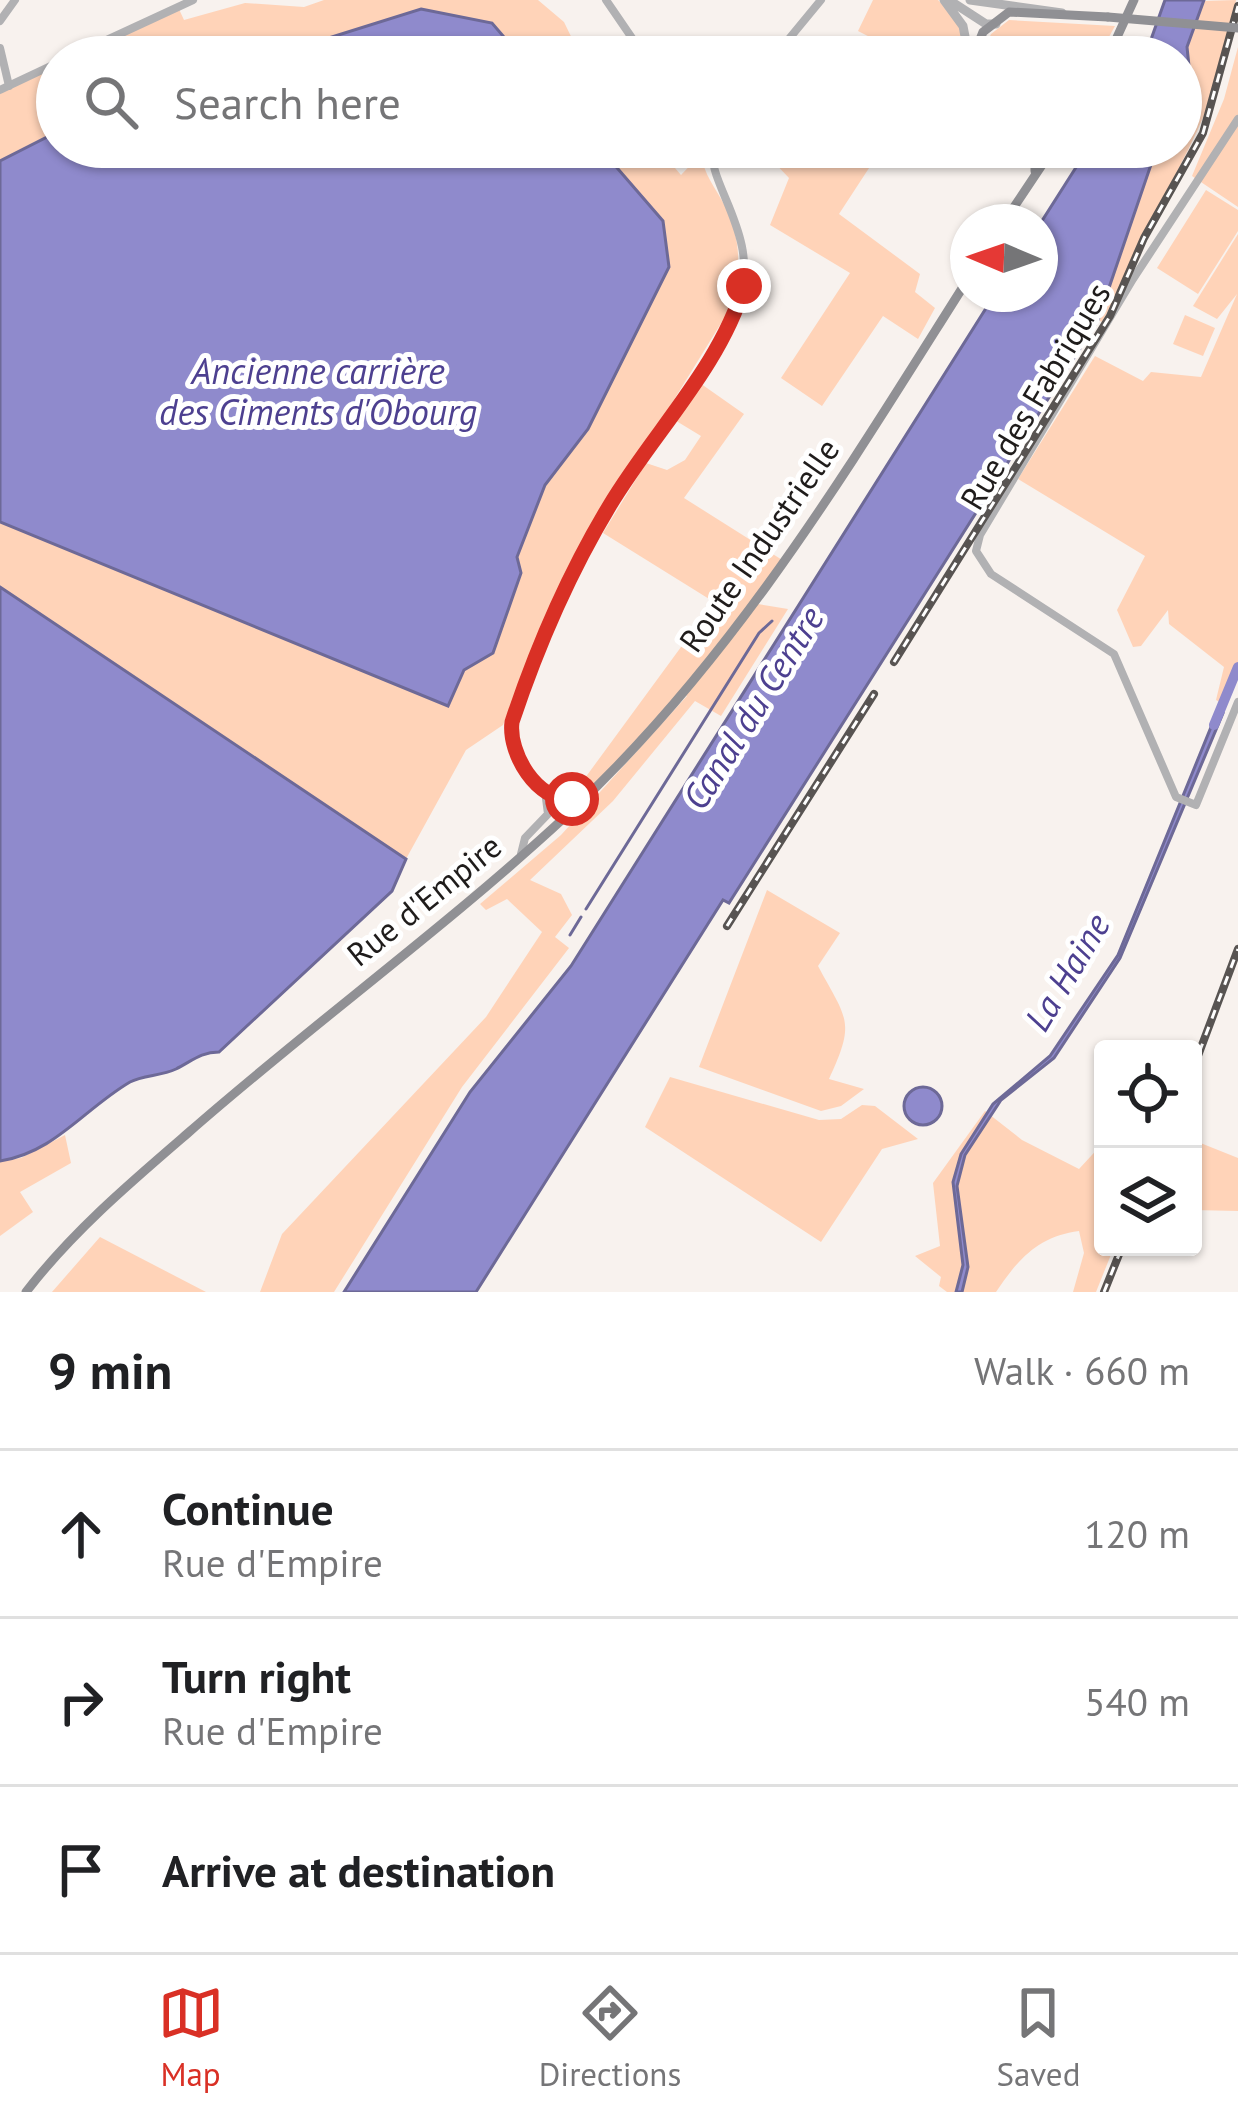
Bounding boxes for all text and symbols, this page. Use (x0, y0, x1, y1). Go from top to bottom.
search box (36, 36, 1202, 168)
icon: search (78, 69, 144, 135)
text: Search here (174, 73, 401, 131)
north arrow (950, 204, 1058, 312)
route end (717, 259, 771, 313)
street label: Rue des Fabriques (950, 274, 1119, 517)
water label: Ancienne carrière des Ciments d'Obourg (159, 347, 477, 435)
street label: Route Industrielle (669, 430, 848, 660)
water label: Canal du Centre (671, 597, 834, 818)
route start (545, 772, 599, 826)
street label: Rue d'Empire (338, 824, 510, 975)
water label: La Haine (1013, 904, 1120, 1039)
map controls (1094, 1040, 1202, 1256)
button: locate (1094, 1040, 1202, 1148)
button: layers (1094, 1148, 1202, 1256)
text: 9 min (48, 1337, 172, 1403)
text: Walk · 660 m (974, 1345, 1190, 1396)
text: Continue (162, 1479, 334, 1537)
icon: ahead (48, 1501, 114, 1567)
text: 120 m (1084, 1508, 1190, 1559)
text: Rue d'Empire (162, 1537, 383, 1588)
text: Turn right (162, 1647, 351, 1705)
icon: right (48, 1669, 114, 1735)
text: 540 m (1084, 1676, 1190, 1727)
text: Rue d'Empire (162, 1705, 383, 1756)
icon: arrive (48, 1837, 114, 1903)
text: Arrive at destination (162, 1841, 555, 1899)
tab: Map (158, 1980, 224, 2095)
tab: Directions (539, 1980, 681, 2095)
tab: Saved (996, 1980, 1080, 2095)

